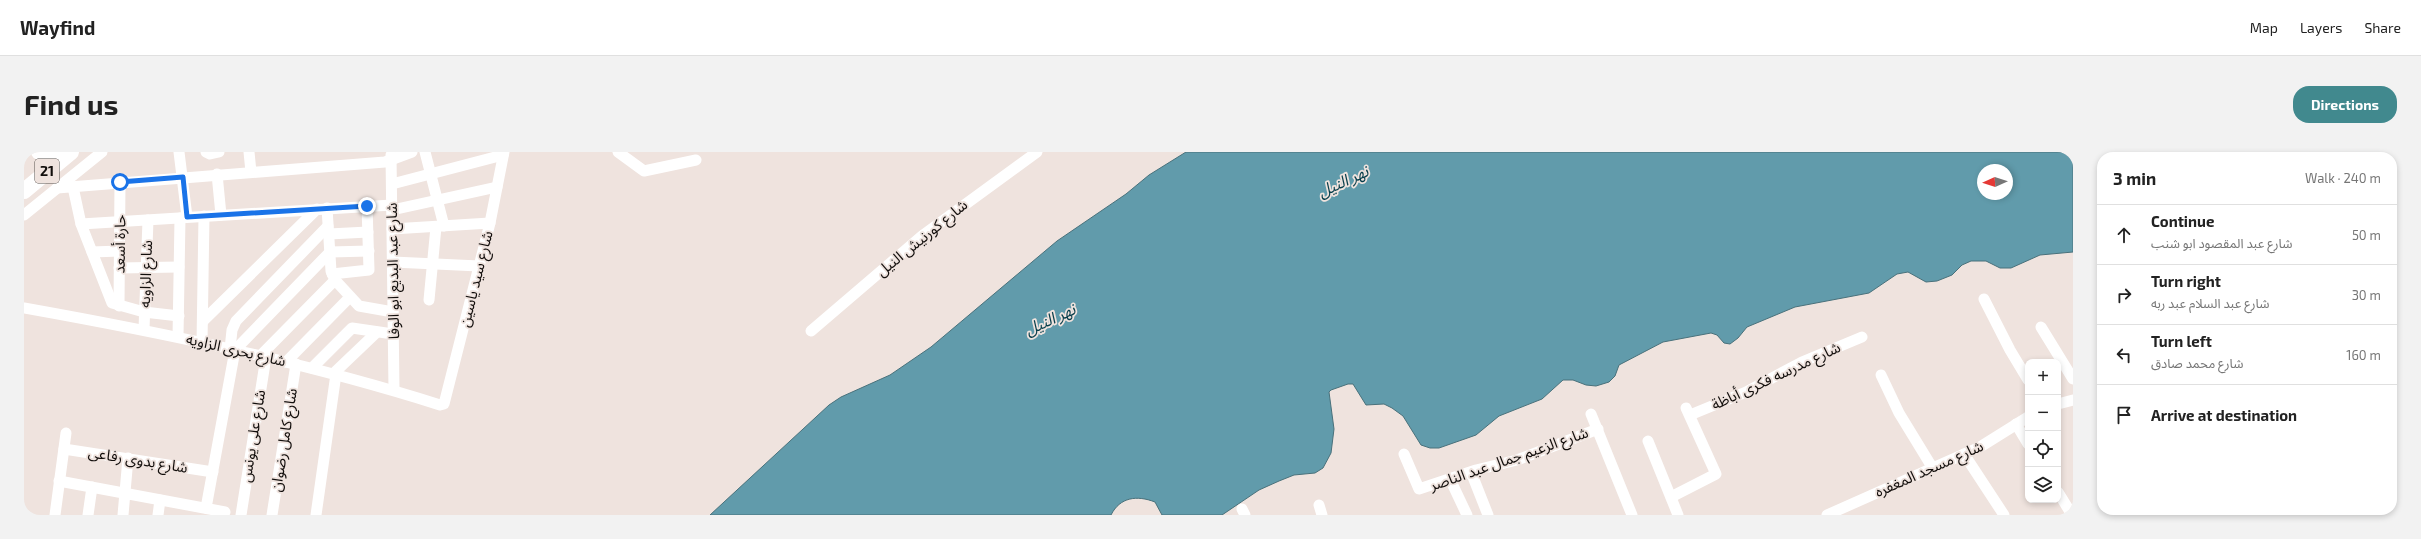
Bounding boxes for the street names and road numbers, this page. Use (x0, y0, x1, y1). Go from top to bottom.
road number: 21 (35, 159, 59, 183)
street label: شارع كورنيش النيل (872, 195, 973, 283)
street label: شارع عبد البديع ابو الوفا (382, 202, 406, 339)
street label: حارة أسعد (109, 214, 130, 273)
street label: شارع سيد ياسين (454, 229, 500, 330)
street label: شارع الزاويه (135, 240, 159, 308)
street label: شارع بحرى الزاويه (184, 329, 288, 373)
street label: شارع مدرسه فكرى أباظة (1708, 337, 1845, 417)
street label: شارع كامل رضوان (266, 386, 304, 494)
street label: شارع على يونس (236, 388, 272, 484)
street label: شارع الزعيم جمال عبد الناصر (1426, 422, 1592, 498)
street label: شارع مسجد المغفره (1872, 436, 1987, 504)
street label: شارع بدوى رفاعى (86, 442, 190, 480)

